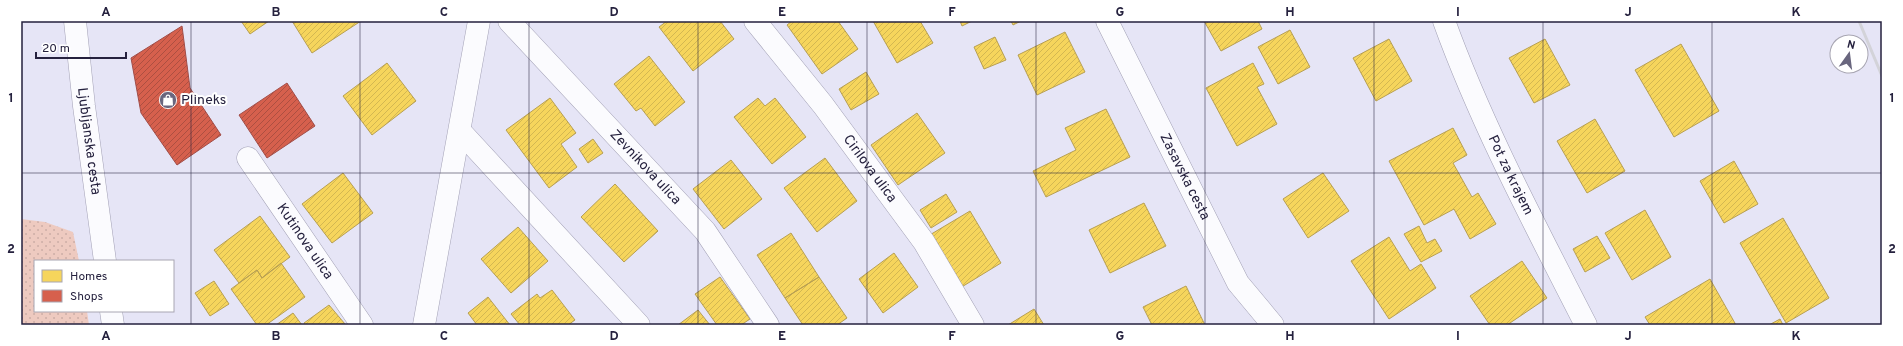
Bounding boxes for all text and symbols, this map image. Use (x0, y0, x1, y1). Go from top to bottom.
text: A (101, 5, 111, 21)
text: B (272, 5, 281, 21)
text: C (440, 5, 448, 21)
text: D (609, 5, 619, 21)
text: E (778, 5, 786, 21)
text: F (948, 5, 956, 21)
text: G (1116, 5, 1125, 21)
text: H (1285, 5, 1295, 21)
text: I (1456, 5, 1460, 21)
text: J (1624, 5, 1632, 21)
text: K (1791, 5, 1801, 21)
scale bar (36, 34, 126, 60)
north arrow (1829, 34, 1869, 74)
text: N (1846, 38, 1857, 53)
text: 20 m (42, 41, 70, 57)
street label: Ljubljanska cesta (74, 87, 104, 196)
shop icon: Plineks (158, 90, 178, 110)
text: 1 (8, 91, 14, 107)
text: 1 (1889, 91, 1895, 107)
place label: Plineks (181, 92, 226, 109)
street label: Zevnikova ulica (606, 126, 685, 208)
street label: Zasavska cesta (1156, 130, 1214, 223)
street label: Cirilova ulica (839, 131, 900, 206)
street label: Pot za krajem (1484, 133, 1537, 218)
street label: Kutinova ulica (273, 200, 337, 283)
text: 2 (7, 242, 15, 258)
text: 2 (1888, 242, 1896, 258)
legend (34, 260, 174, 312)
text: Homes (70, 269, 107, 285)
text: Shops (70, 289, 103, 305)
text: A (101, 329, 111, 345)
text: B (272, 329, 281, 345)
text: C (440, 329, 448, 345)
text: D (609, 329, 619, 345)
text: E (778, 329, 786, 345)
text: F (948, 329, 956, 345)
text: G (1116, 329, 1125, 345)
text: H (1285, 329, 1295, 345)
text: I (1456, 329, 1460, 345)
text: J (1624, 329, 1632, 345)
text: K (1791, 329, 1801, 345)

